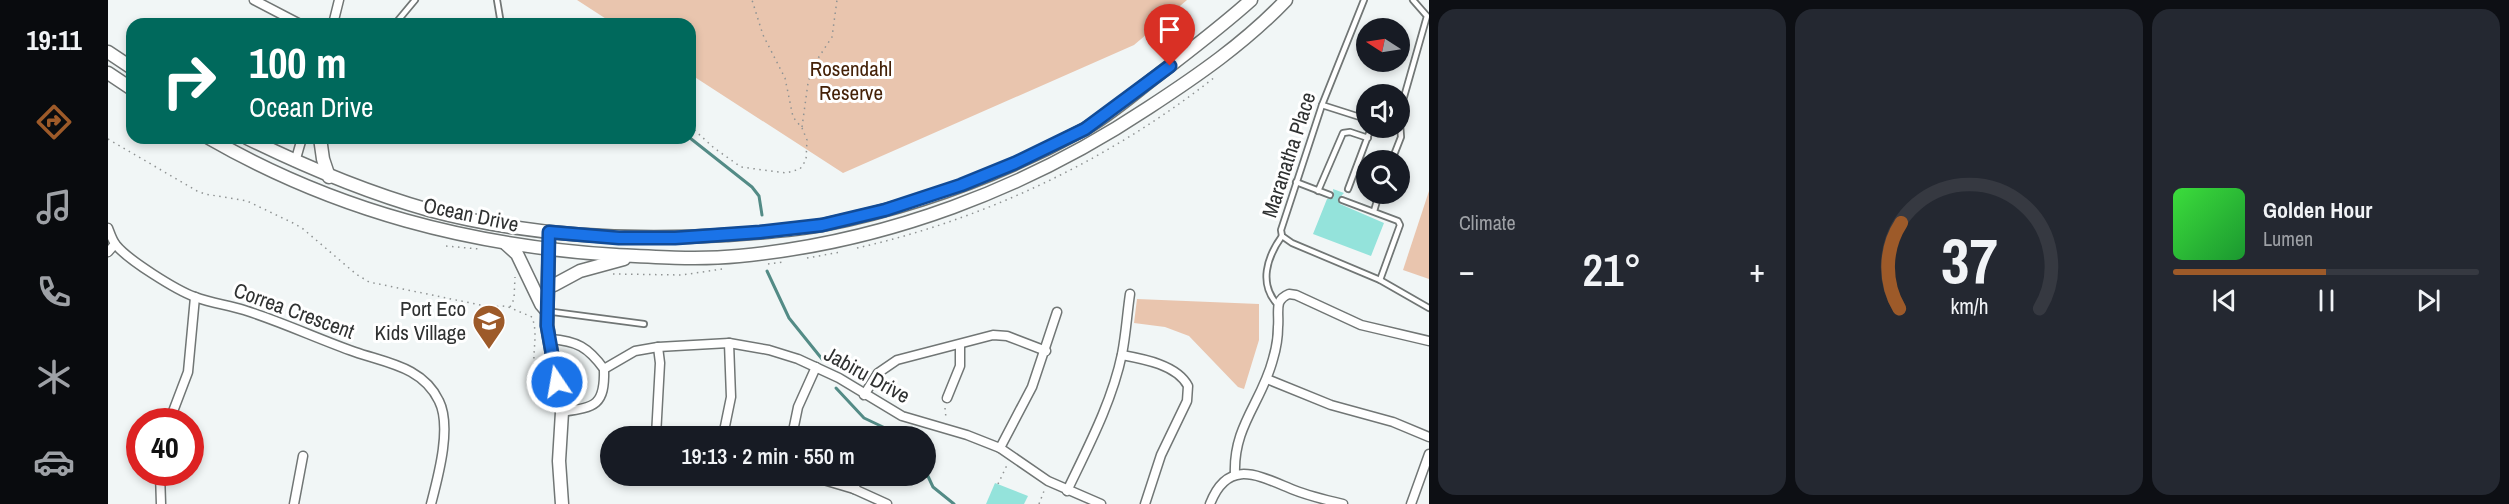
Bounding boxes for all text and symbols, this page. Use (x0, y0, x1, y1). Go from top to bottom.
pin (1144, 4, 1195, 66)
icon: arrive (1153, 13, 1186, 46)
north arrow (1356, 18, 1410, 72)
map controls (1356, 18, 1410, 204)
text: 19:11 (26, 22, 82, 58)
text: 100 m (249, 35, 347, 91)
icon: right (150, 42, 228, 120)
park label: Rosendahl Reserve (810, 54, 892, 107)
button: sound (1356, 84, 1410, 138)
street label: Maranatha Place (1255, 88, 1322, 221)
text: Ocean Drive (249, 89, 373, 125)
icon: directions (33, 101, 75, 143)
button: search (1356, 150, 1410, 204)
icon: music (33, 186, 75, 228)
street label: Ocean Drive (421, 190, 521, 239)
text: Golden Hour (2263, 195, 2372, 225)
text: Climate (1459, 209, 1516, 236)
text: 37 (1941, 218, 1997, 302)
text: Lumen (2263, 225, 2313, 252)
text: 21° (1582, 239, 1642, 300)
text: − (1459, 248, 1475, 292)
text: + (1749, 248, 1765, 292)
icon: phone (33, 271, 75, 313)
street label: Correa Crescent (230, 275, 359, 346)
icon: previous (2208, 284, 2241, 317)
icon: pause (2310, 284, 2343, 317)
icon: next (2412, 284, 2445, 317)
text: km/h (1950, 292, 1988, 321)
place label: Port Eco Kids Village (374, 294, 466, 347)
school or university icon: Port Eco Kids Village (471, 303, 507, 350)
street label: Jabiru Drive (819, 339, 915, 410)
position arrow (525, 350, 589, 414)
icon: climate (33, 356, 75, 398)
speed limit sign: 40 (126, 408, 204, 486)
icon: car (33, 441, 75, 483)
text: 19:13 · 2 min · 550 m (681, 441, 855, 471)

